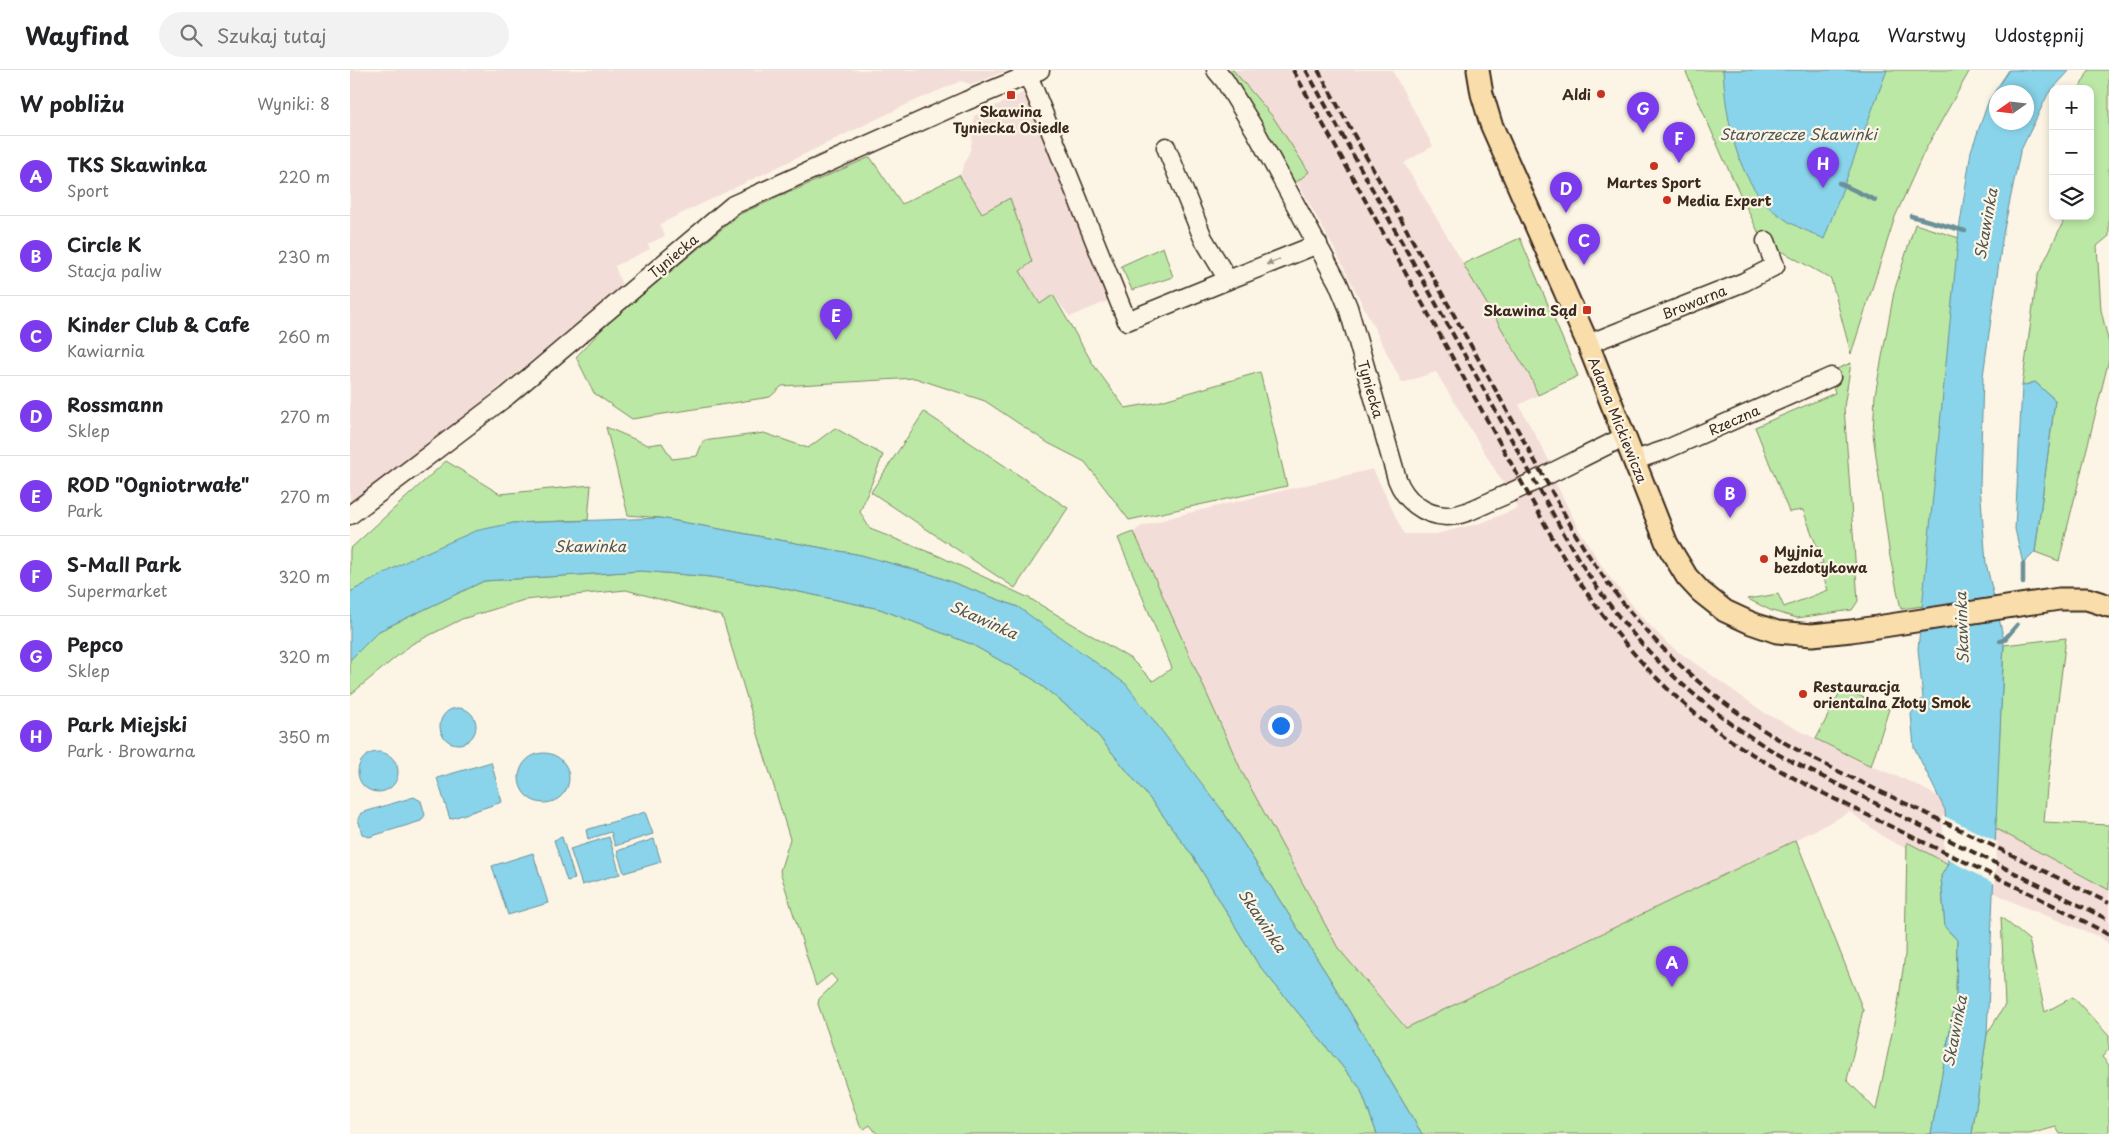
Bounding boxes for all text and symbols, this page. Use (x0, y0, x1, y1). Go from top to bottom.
search box (159, 12, 509, 57)
text: Wayfind (25, 17, 129, 53)
icon: search (177, 21, 205, 49)
text: Szukaj tutaj (217, 21, 326, 49)
text: Mapa (1810, 21, 1860, 48)
text: Warstwy (1888, 21, 1966, 48)
text: Udostępnij (1994, 21, 2084, 48)
place label: Aldi (1562, 84, 1591, 105)
north arrow (1989, 85, 2034, 130)
map controls (2049, 85, 2094, 220)
button: + (2049, 85, 2094, 130)
text: W pobliżu (20, 87, 125, 119)
marker: Aldi (1595, 88, 1607, 100)
marker: Skawina Tyniecka Osiedle (1005, 89, 1017, 101)
text: Wyniki: 8 (257, 91, 330, 115)
pin: G (1627, 92, 1659, 133)
place label: Skawina Tyniecka Osiedle (953, 101, 1070, 138)
pin: F (1663, 122, 1695, 163)
water label: Starorzecze Skawinki (1719, 122, 1879, 145)
button: − (2049, 130, 2094, 175)
pin: H (1807, 147, 1839, 188)
text: TKS Skawinka (67, 150, 207, 178)
marker: Martes Sport (1648, 160, 1660, 172)
text: A (30, 164, 42, 188)
text: 220 m (279, 164, 330, 188)
pin: D (1550, 172, 1582, 213)
place label: Martes Sport (1607, 172, 1702, 193)
button: layers (2049, 175, 2094, 220)
text: Sport (67, 178, 109, 202)
water label: Skawinka (1967, 186, 2003, 261)
place label: Media Expert (1677, 190, 1772, 211)
marker: Media Expert (1661, 194, 1673, 206)
pin: C (1568, 224, 1600, 265)
street label: Tyniecka (643, 229, 703, 283)
text: Circle K (67, 230, 142, 258)
text: B (31, 244, 41, 268)
text: 230 m (278, 244, 330, 268)
text: Stacja paliw (67, 258, 162, 282)
one-way arrow (1265, 258, 1280, 266)
street label: Browarna (1658, 279, 1730, 325)
pin: E (820, 299, 852, 340)
place label: Skawina Sąd (1484, 300, 1577, 321)
marker: Skawina Sąd (1581, 304, 1593, 316)
text: Kinder Club & Cafe (67, 310, 250, 338)
text: C (30, 324, 42, 348)
text: 260 m (278, 324, 330, 348)
text: Kawiarnia (67, 338, 145, 362)
street label: Adama Mickiewicza (1583, 354, 1653, 487)
street label: Tyniecka (1353, 357, 1389, 421)
text: Rossmann (67, 390, 164, 418)
street label: Rzeczna (1705, 399, 1763, 441)
text: D (30, 404, 42, 428)
text: 270 m (280, 404, 330, 428)
text: Sklep (67, 418, 110, 442)
text: ROD "Ogniotrwałe" (67, 470, 250, 498)
pin: B (1714, 477, 1746, 518)
text: E (31, 484, 41, 508)
text: 270 m (280, 484, 330, 508)
text: Park (67, 498, 103, 522)
water label: Skawinka (554, 534, 627, 557)
place label: Myjnia bezdotykowa (1774, 541, 1868, 578)
text: S-Mall Park (67, 550, 182, 578)
marker: Myjnia bezdotykowa (1758, 553, 1770, 565)
text: F (31, 564, 41, 588)
text: 320 m (279, 564, 330, 588)
text: Supermarket (67, 578, 167, 602)
water label: Skawinka (1948, 591, 1974, 664)
water label: Skawinka (946, 594, 1022, 644)
text: Pepco (67, 630, 123, 658)
text: G (29, 644, 43, 668)
text: 320 m (279, 644, 330, 668)
text: Sklep (67, 658, 110, 682)
place label: Restauracja orientalna Złoty Smok (1813, 676, 1971, 713)
marker: Restauracja orientalna Złoty Smok (1797, 688, 1809, 700)
text: Park Miejski (67, 710, 187, 738)
your location (1268, 713, 1294, 739)
text: H (30, 724, 42, 748)
text: 350 m (278, 724, 330, 748)
text: Park · Browarna (67, 738, 195, 762)
water label: Skawinka (1233, 884, 1293, 957)
pin: A (1656, 946, 1688, 987)
water label: Skawinka (1936, 993, 1972, 1069)

